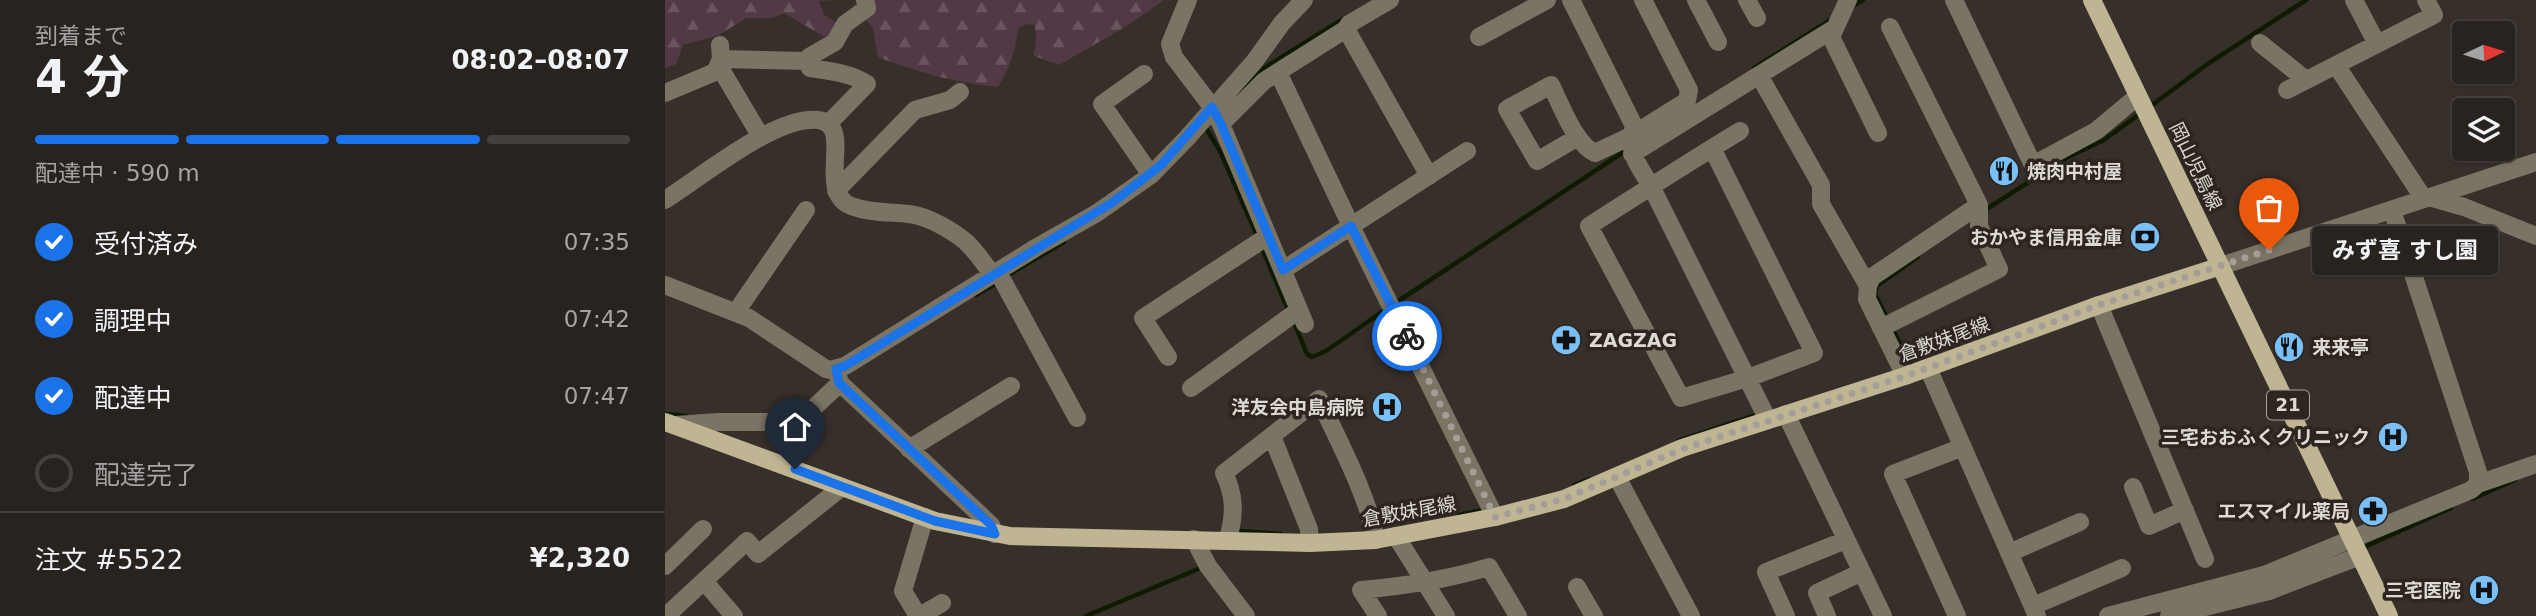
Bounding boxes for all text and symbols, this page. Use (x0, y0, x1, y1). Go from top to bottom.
north arrow (2452, 21, 2515, 84)
map controls (2452, 21, 2515, 161)
text: 到着まで (35, 23, 127, 49)
text: 08:02–08:07 (451, 45, 630, 75)
text: 4 分 (35, 50, 129, 104)
button: layers (2452, 98, 2515, 161)
street label: 岡山児島線 (2165, 118, 2227, 214)
restaurant icon: 焼肉中村屋 (1987, 154, 2021, 188)
text: 配達中 · 590 m (35, 160, 200, 186)
place label: 焼肉中村屋 (2027, 160, 2122, 182)
pin (2239, 178, 2299, 250)
icon: bag (2250, 189, 2288, 227)
bank icon: おかやま信用金庫 (2128, 220, 2162, 254)
icon: check (35, 223, 73, 261)
place label: おかやま信用金庫 (1970, 226, 2122, 248)
callout: みず喜 すし園 (2311, 226, 2496, 274)
text: 受付済み (94, 229, 198, 259)
text: 07:35 (564, 229, 630, 255)
text: みず喜 すし園 (2332, 237, 2478, 263)
icon: check (35, 300, 73, 338)
courier (1372, 301, 1442, 371)
text: 調理中 (94, 306, 172, 336)
text: 07:42 (564, 306, 630, 332)
street label: 倉敷妹尾線 (1896, 312, 1992, 366)
icon: bike (1388, 317, 1426, 355)
pharmacy icon: ZAGZAG (1549, 323, 1583, 357)
place label: ZAGZAG (1589, 329, 1677, 351)
restaurant icon: 来来亭 (2272, 330, 2306, 364)
place label: 来来亭 (2312, 336, 2369, 358)
icon: check (35, 377, 73, 415)
text: 配達中 (94, 383, 172, 413)
text: 07:47 (564, 383, 630, 409)
hospital icon: 洋友会中島病院 (1370, 390, 1404, 424)
road number: 21 (2267, 390, 2309, 419)
place label: 洋友会中島病院 (1231, 396, 1364, 418)
pin (765, 397, 825, 469)
icon: home (776, 408, 814, 446)
hospital icon: 三宅おおふくクリニック (2376, 420, 2410, 454)
place label: 三宅おおふくクリニック (2161, 426, 2370, 448)
text: 配達完了 (94, 460, 198, 490)
street label: 倉敷妹尾線 (1360, 492, 1458, 530)
pharmacy icon: エスマイル薬局 (2356, 494, 2390, 528)
place label: エスマイル薬局 (2218, 500, 2350, 522)
text: ¥2,320 (530, 543, 630, 573)
text: 注文 #5522 (35, 545, 183, 575)
hospital icon: 三宅医院 (2467, 573, 2501, 607)
place label: 三宅医院 (2385, 579, 2461, 601)

